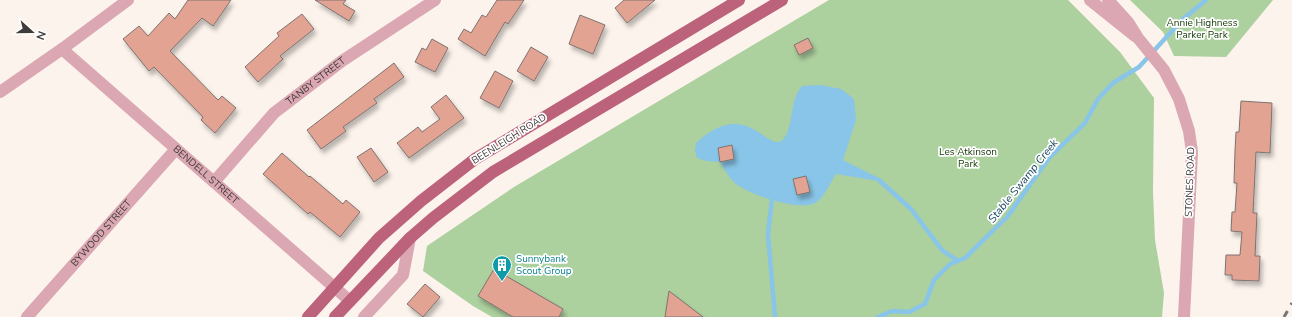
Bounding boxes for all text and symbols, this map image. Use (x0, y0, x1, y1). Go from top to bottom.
north arrow (12, 12, 52, 52)
park label: Annie Highness Parker Park (1167, 16, 1238, 42)
text: N (32, 29, 49, 42)
street label: TANBY STREET (283, 54, 348, 108)
street label: BEENLEIGH ROAD (469, 110, 549, 168)
water label: Stable Swamp Creek (985, 136, 1062, 226)
street label: BENDELL STREET (170, 142, 242, 207)
park label: Les Atkinson Park (939, 145, 997, 171)
street label: STONES ROAD (1182, 147, 1198, 217)
street label: BYWOOD STREET (68, 197, 135, 270)
place label: Sunnybank Scout Group (516, 252, 572, 278)
building icon: Sunnybank Scout Group (491, 254, 513, 282)

